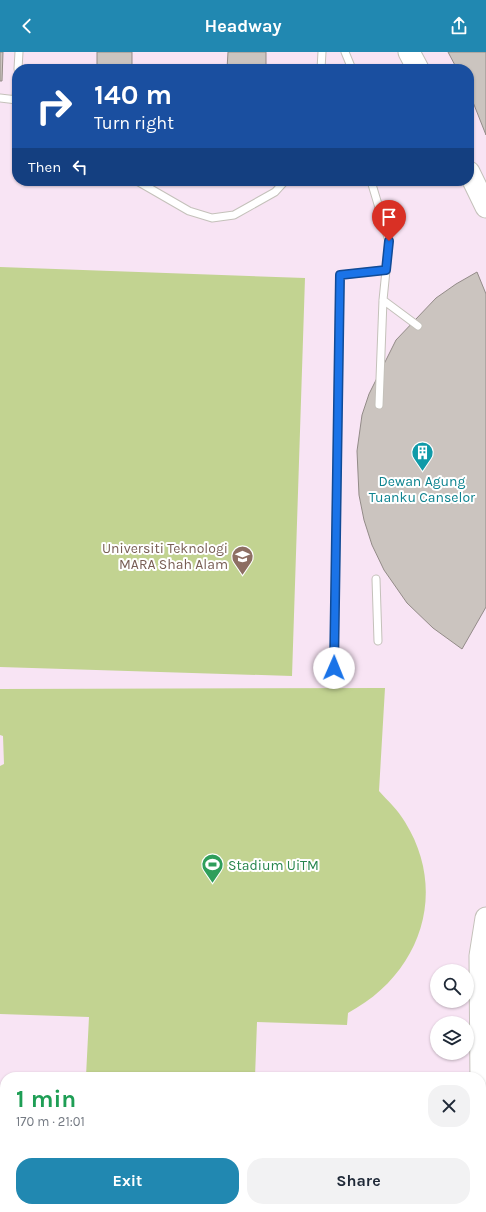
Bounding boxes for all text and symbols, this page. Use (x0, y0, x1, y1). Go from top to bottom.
icon: back (16, 15, 38, 37)
text: Headway (204, 15, 282, 37)
icon: share (448, 15, 470, 37)
text: 140 m (94, 78, 172, 111)
icon: right (28, 80, 80, 132)
text: Turn right (94, 112, 174, 134)
icon: left (69, 156, 91, 178)
text: Then (28, 158, 61, 176)
pin (372, 200, 406, 241)
icon: arrive (378, 206, 400, 228)
building icon: Dewan Agung Tuanku Canselor (409, 440, 435, 473)
place label: Dewan Agung Tuanku Canselor (369, 473, 476, 506)
place label: Universiti Teknologi MARA Shah Alam (102, 540, 228, 573)
school or university icon: Universiti Teknologi MARA Shah Alam (230, 543, 256, 576)
position arrow (313, 647, 355, 689)
sports icon: Stadium UiTM (199, 852, 225, 885)
place label: Stadium UiTM (228, 857, 319, 874)
map controls (430, 964, 474, 1060)
button: search (430, 964, 474, 1008)
button: layers (430, 1016, 474, 1060)
text: 1 min (16, 1085, 76, 1113)
button: close (428, 1085, 470, 1127)
text: 170 m · 21:01 (16, 1114, 85, 1129)
button: Exit (16, 1158, 239, 1204)
button: Share (247, 1158, 470, 1204)

